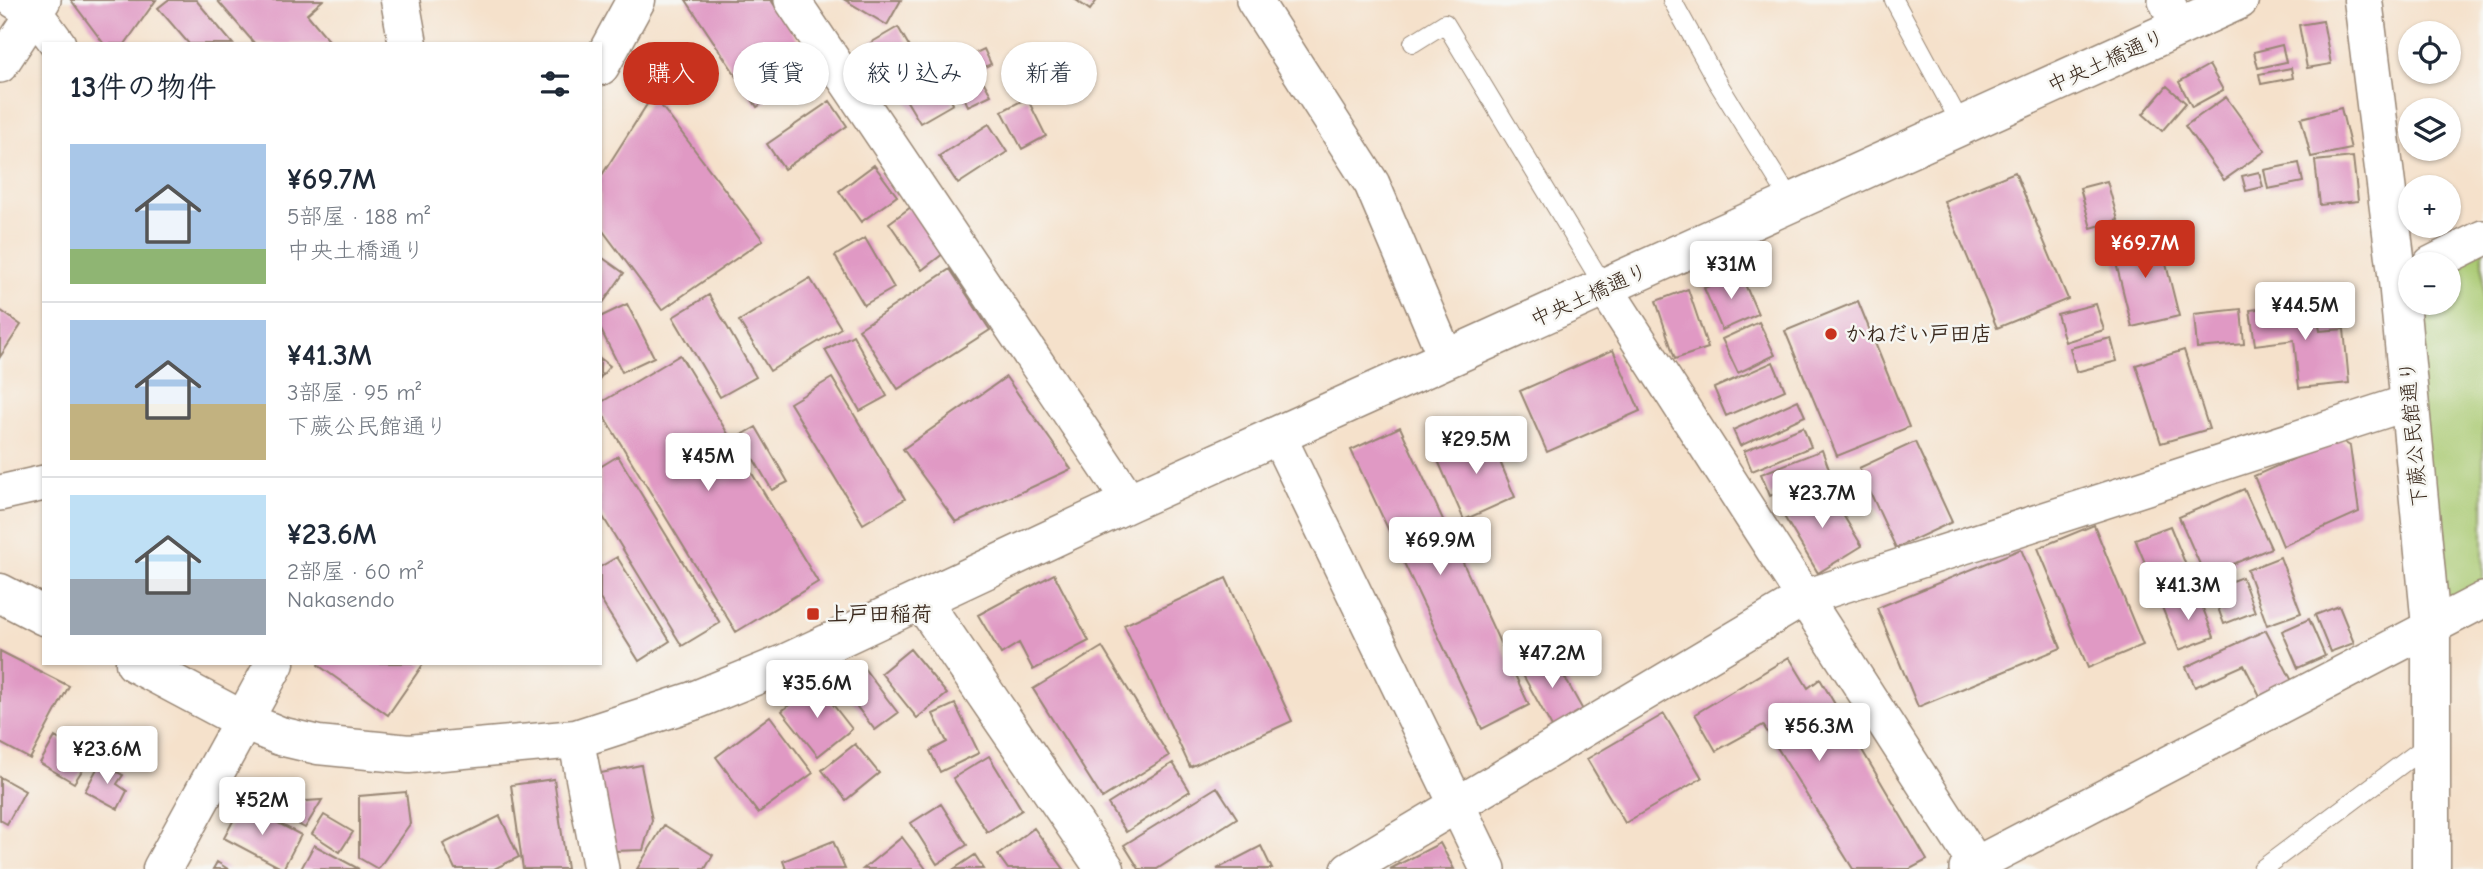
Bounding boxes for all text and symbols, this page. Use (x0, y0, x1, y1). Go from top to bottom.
map controls (2398, 21, 2461, 315)
button: locate (2398, 21, 2461, 84)
street label: 中央土橋通り (2044, 24, 2168, 98)
chip: 購入 (623, 42, 719, 105)
chip: 賃貸 (733, 42, 829, 105)
chip: 絞り込み (843, 42, 987, 105)
chip: 新着 (1001, 42, 1097, 105)
icon: filters (536, 65, 574, 103)
text: 13件の物件 (70, 70, 217, 105)
button: layers (2398, 98, 2461, 161)
text: ¥69.7M (287, 162, 376, 197)
icon: home (126, 172, 210, 256)
button: + (2398, 175, 2461, 238)
text: 5部屋 · 188 m² (287, 203, 430, 230)
pin: ¥69.7M (2088, 220, 2202, 280)
text: ¥69.7M (2111, 229, 2179, 256)
text: 中央土橋通り (287, 237, 425, 264)
pin: ¥31M (1690, 242, 1772, 301)
text: ¥31M (1706, 250, 1756, 277)
button: − (2398, 252, 2461, 315)
street label: 中央土橋通り (1527, 258, 1651, 332)
pin: ¥44.5M (2248, 282, 2362, 342)
text: ¥44.5M (2271, 291, 2339, 318)
place label: かねだい戸田店 (1845, 322, 1992, 346)
marker: かねだい戸田店 (1823, 326, 1839, 342)
text: ¥41.3M (287, 338, 372, 373)
icon: home (126, 348, 210, 432)
street label: 下蕨公民館通り (2395, 360, 2431, 508)
text: 3部屋 · 95 m² (287, 379, 421, 406)
text: 下蕨公民館通り (287, 413, 448, 440)
pin: ¥29.5M (1419, 416, 1533, 476)
text: ¥29.5M (1441, 425, 1511, 452)
pin: ¥45M (667, 434, 749, 493)
text: ¥45M (682, 442, 734, 469)
pin: ¥23.7M (1765, 470, 1879, 530)
text: ¥23.7M (1788, 479, 1856, 506)
text: ¥23.6M (287, 517, 377, 552)
pin: ¥69.9M (1383, 518, 1497, 577)
icon: home (126, 523, 210, 607)
text: ¥69.9M (1405, 526, 1475, 553)
text: 2部屋 · 60 m² (287, 558, 423, 585)
pin: ¥41.3M (2131, 562, 2245, 622)
text: ¥41.3M (2155, 571, 2221, 598)
text: Nakasendo (287, 586, 395, 613)
place label: 上戸田稲荷 (827, 602, 932, 626)
marker: 上戸田稲荷 (805, 606, 821, 622)
pin: ¥47.2M (1495, 630, 1609, 690)
text: ¥47.2M (1519, 639, 1585, 666)
pin: ¥35.6M (760, 660, 874, 720)
text: ¥35.6M (782, 669, 852, 696)
pin: ¥56.3M (1762, 704, 1876, 763)
text: ¥56.3M (1784, 712, 1854, 739)
pin: ¥23.6M (50, 726, 164, 786)
text: ¥23.6M (73, 735, 141, 762)
pin: ¥52M (221, 778, 303, 837)
text: ¥52M (235, 786, 289, 813)

